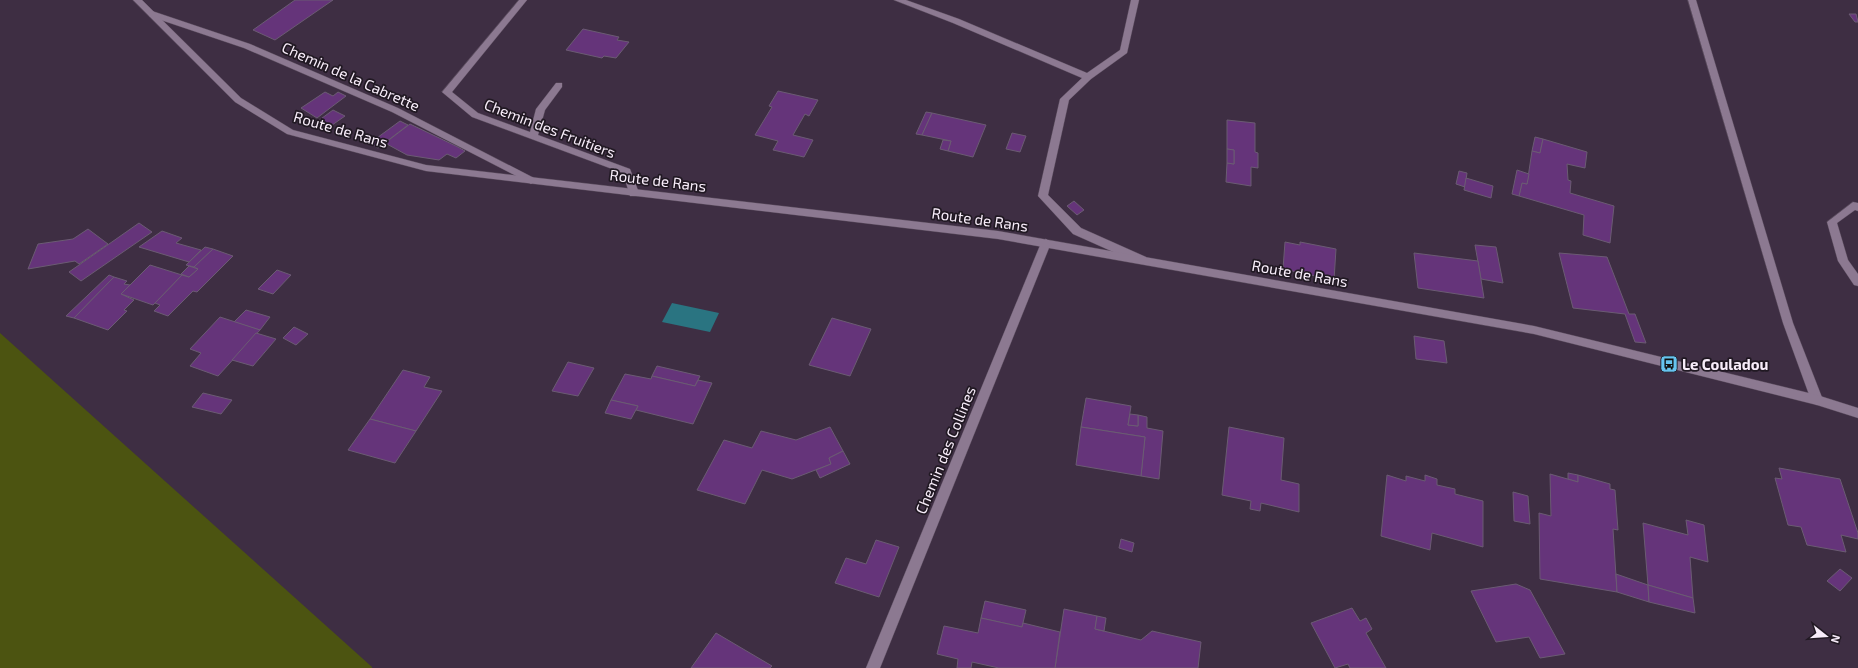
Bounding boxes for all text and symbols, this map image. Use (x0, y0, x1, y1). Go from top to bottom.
street label: Chemin de la Cabrette (279, 37, 423, 115)
street label: Chemin des Fruitiers (482, 95, 618, 161)
street label: Route de Rans (292, 107, 390, 151)
street label: Route de Rans (609, 165, 707, 195)
street label: Route de Rans (931, 203, 1029, 235)
street label: Route de Rans (1251, 256, 1349, 290)
bus stop icon: Le Couladou (1659, 354, 1679, 374)
place label: Le Couladou (1682, 355, 1768, 373)
street label: Chemin des Collines (911, 384, 979, 516)
north arrow (1806, 616, 1846, 656)
text: N (1829, 633, 1843, 645)

